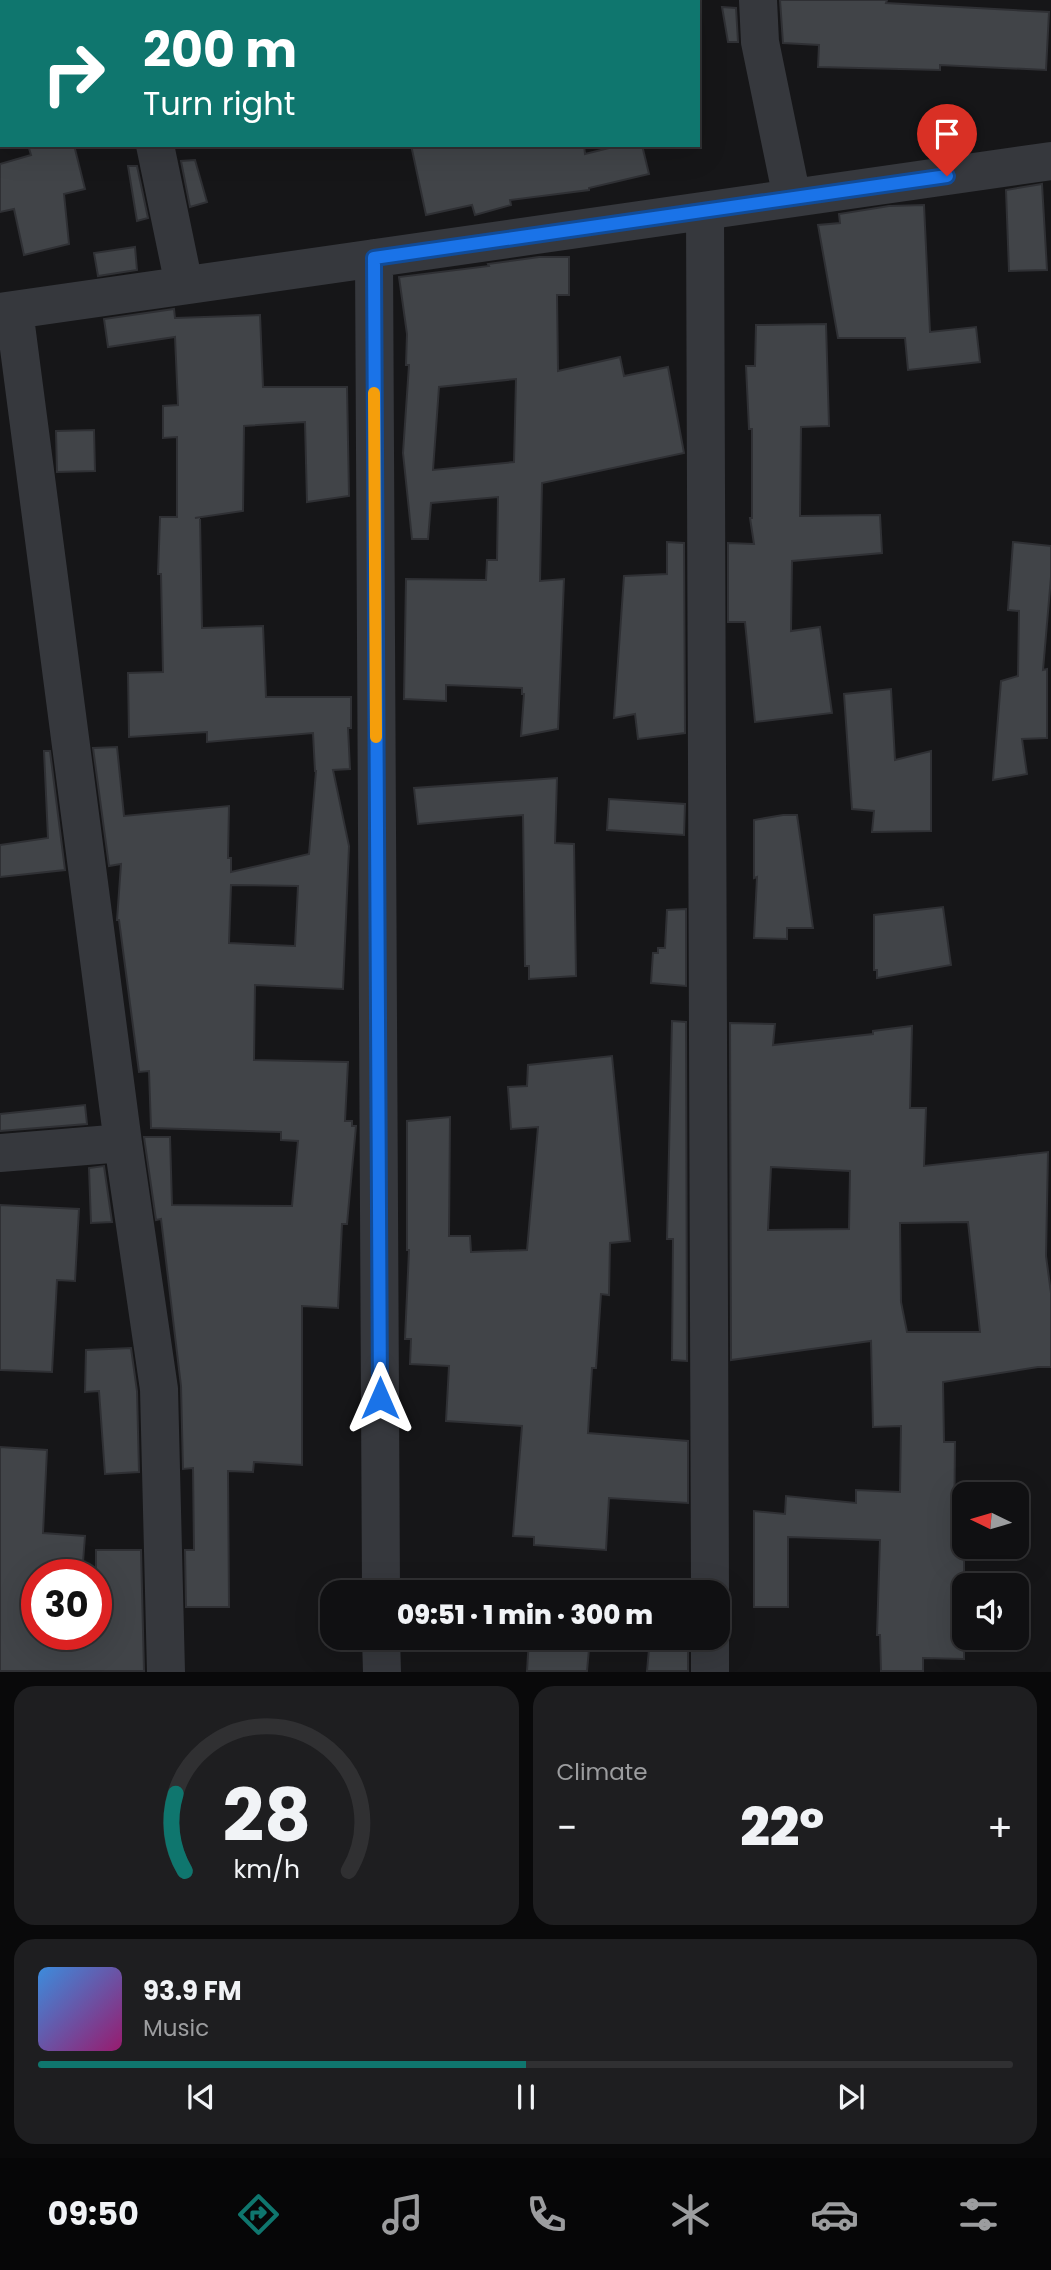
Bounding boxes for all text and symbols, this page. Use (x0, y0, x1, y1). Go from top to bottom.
text: 200 m (143, 16, 297, 84)
icon: right (28, 28, 119, 119)
text: Turn right (143, 81, 295, 126)
pin (917, 104, 977, 176)
icon: arrive (928, 115, 966, 153)
position arrow (343, 1361, 417, 1435)
north arrow (952, 1482, 1029, 1559)
map controls (952, 1482, 1029, 1650)
speed limit sign: 30 (21, 1559, 112, 1650)
button: sound (952, 1573, 1029, 1650)
text: 09:51 · 1 min · 300 m (397, 1597, 653, 1633)
text: Climate (557, 1756, 647, 1788)
text: 28 (222, 1766, 311, 1867)
text: 22° (740, 1791, 824, 1864)
text: − (557, 1801, 577, 1854)
text: + (987, 1801, 1013, 1854)
text: km/h (233, 1852, 300, 1887)
text: 93.9 FM (143, 1973, 242, 2009)
text: Music (143, 2012, 209, 2044)
icon: previous (182, 2078, 220, 2116)
icon: pause (507, 2078, 545, 2116)
icon: next (832, 2078, 870, 2116)
icon: directions (234, 2190, 283, 2239)
icon: music (378, 2190, 427, 2239)
icon: phone (522, 2190, 571, 2239)
icon: climate (666, 2190, 715, 2239)
icon: car (810, 2190, 859, 2239)
icon: filters (954, 2190, 1003, 2239)
text: 09:50 (48, 2191, 139, 2236)

